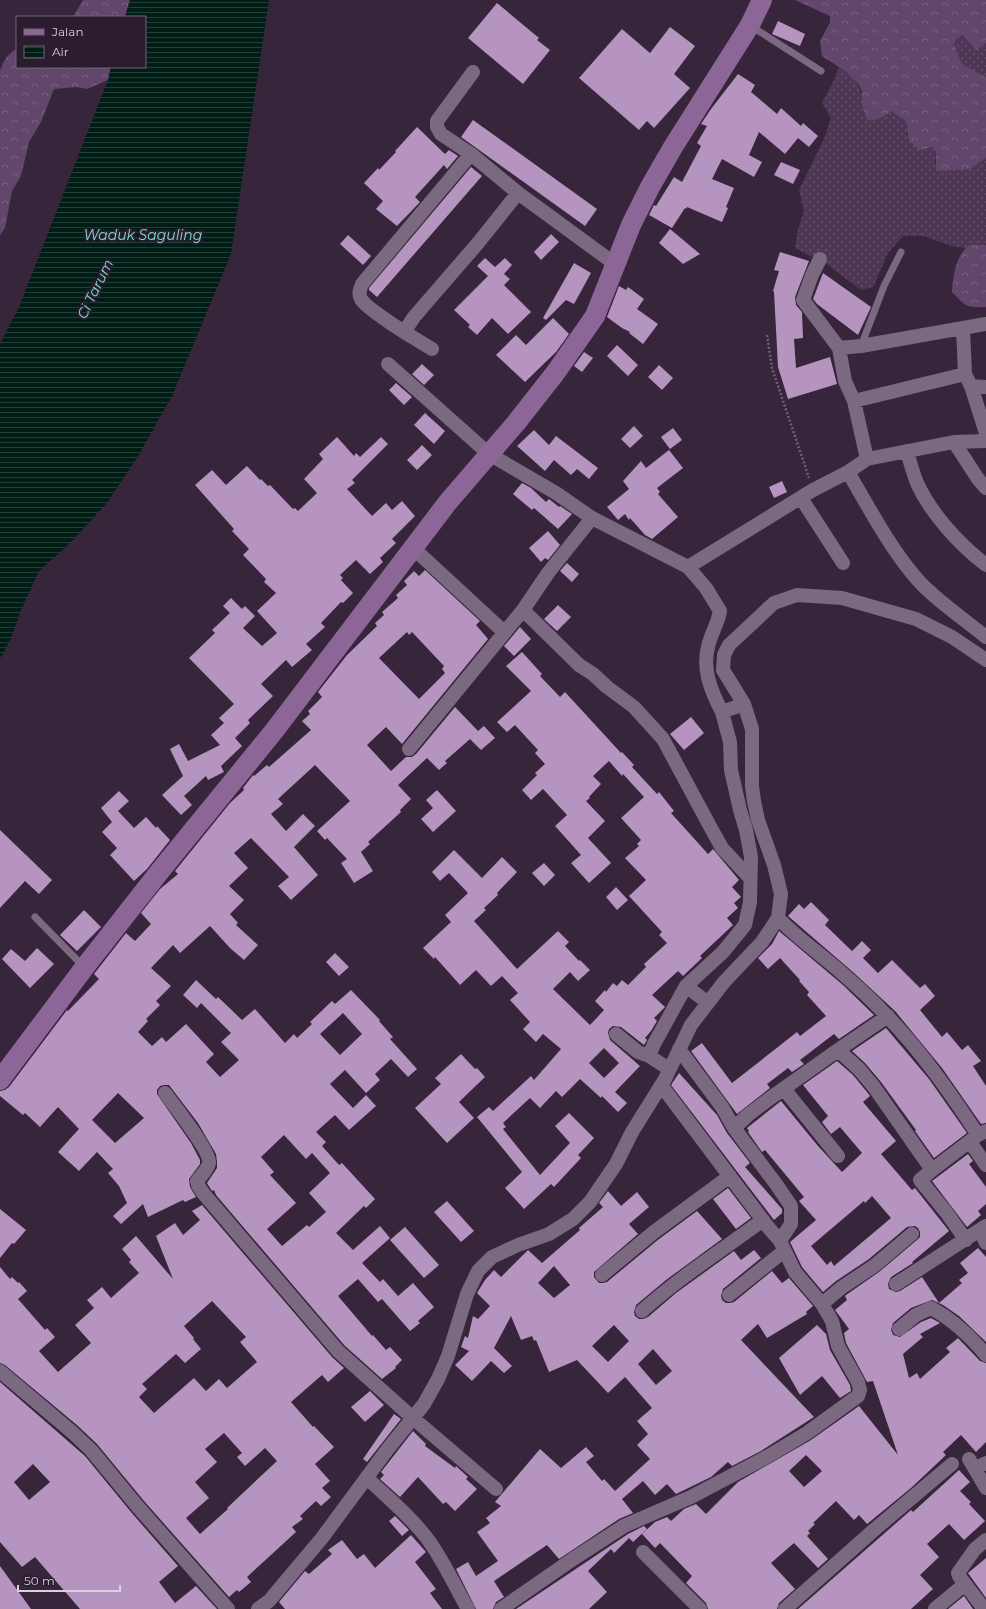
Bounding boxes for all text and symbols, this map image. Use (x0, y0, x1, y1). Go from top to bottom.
legend (16, 16, 146, 68)
text: Jalan (51, 24, 84, 39)
text: Air (52, 44, 69, 59)
water label: Waduk Saguling (84, 226, 202, 244)
water label: Ci Tarum (73, 256, 117, 322)
scale bar (18, 1567, 120, 1593)
text: 50 m (24, 1573, 55, 1588)

